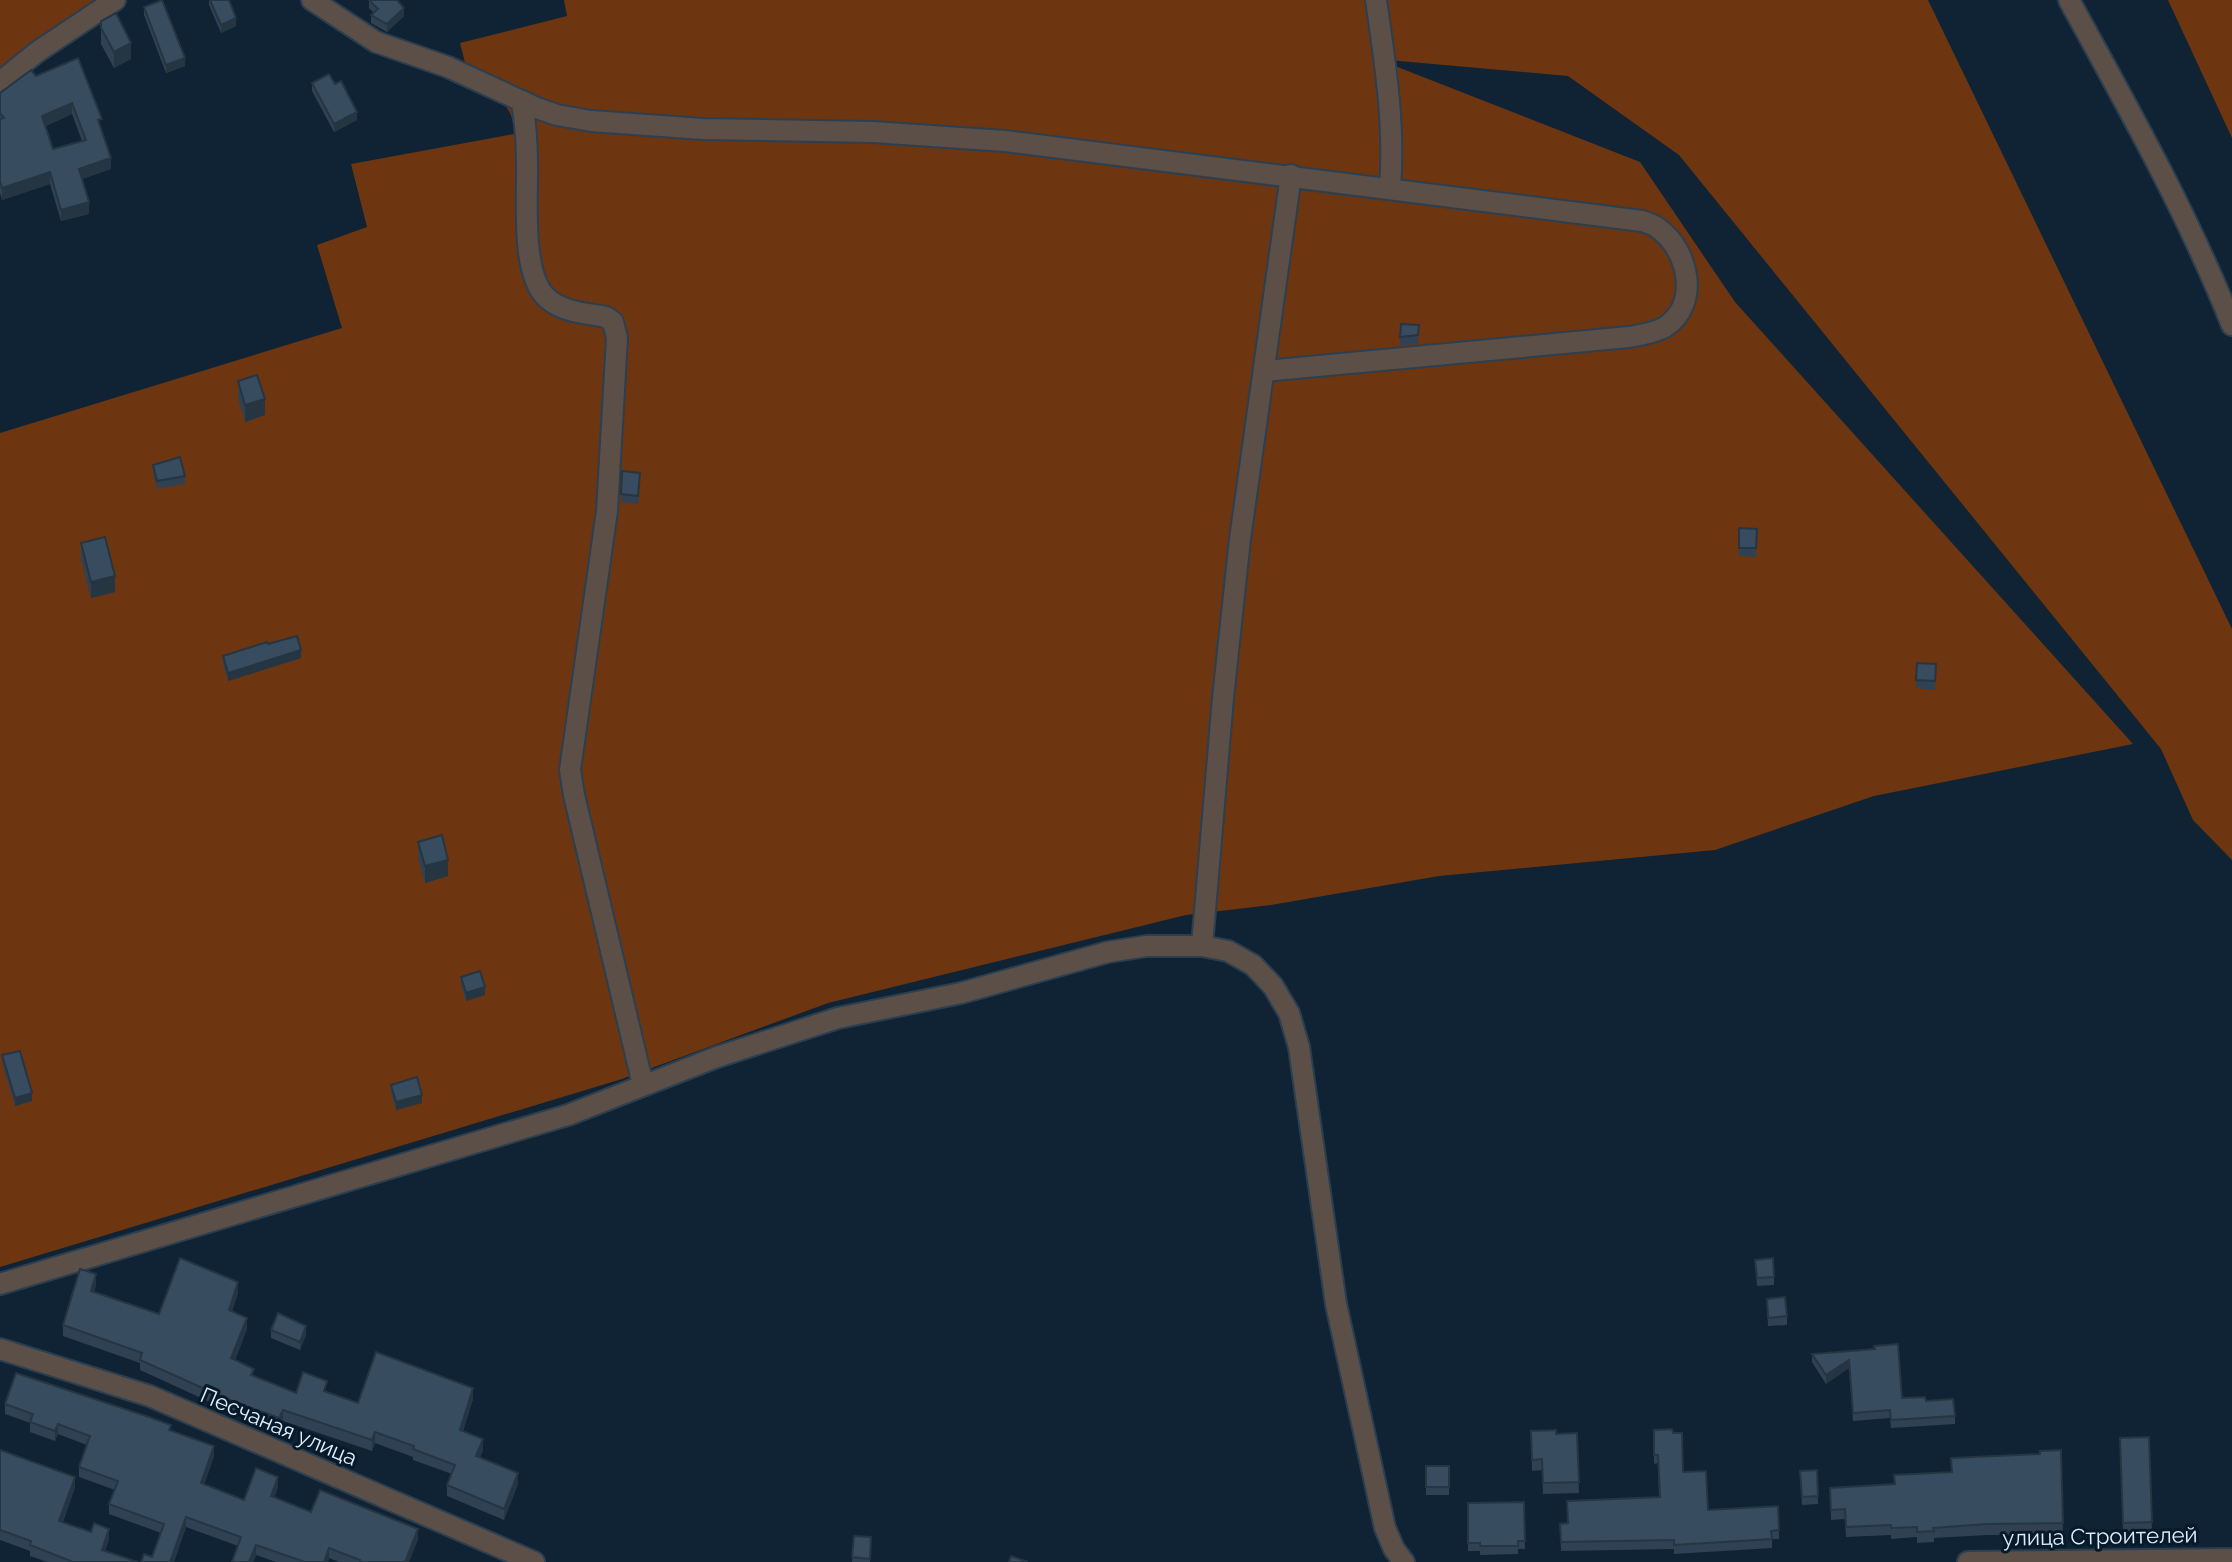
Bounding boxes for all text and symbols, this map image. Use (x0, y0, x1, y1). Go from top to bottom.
street label: Песчаная улица (197, 1381, 361, 1471)
street label: улица Строителей (2002, 1521, 2198, 1551)

